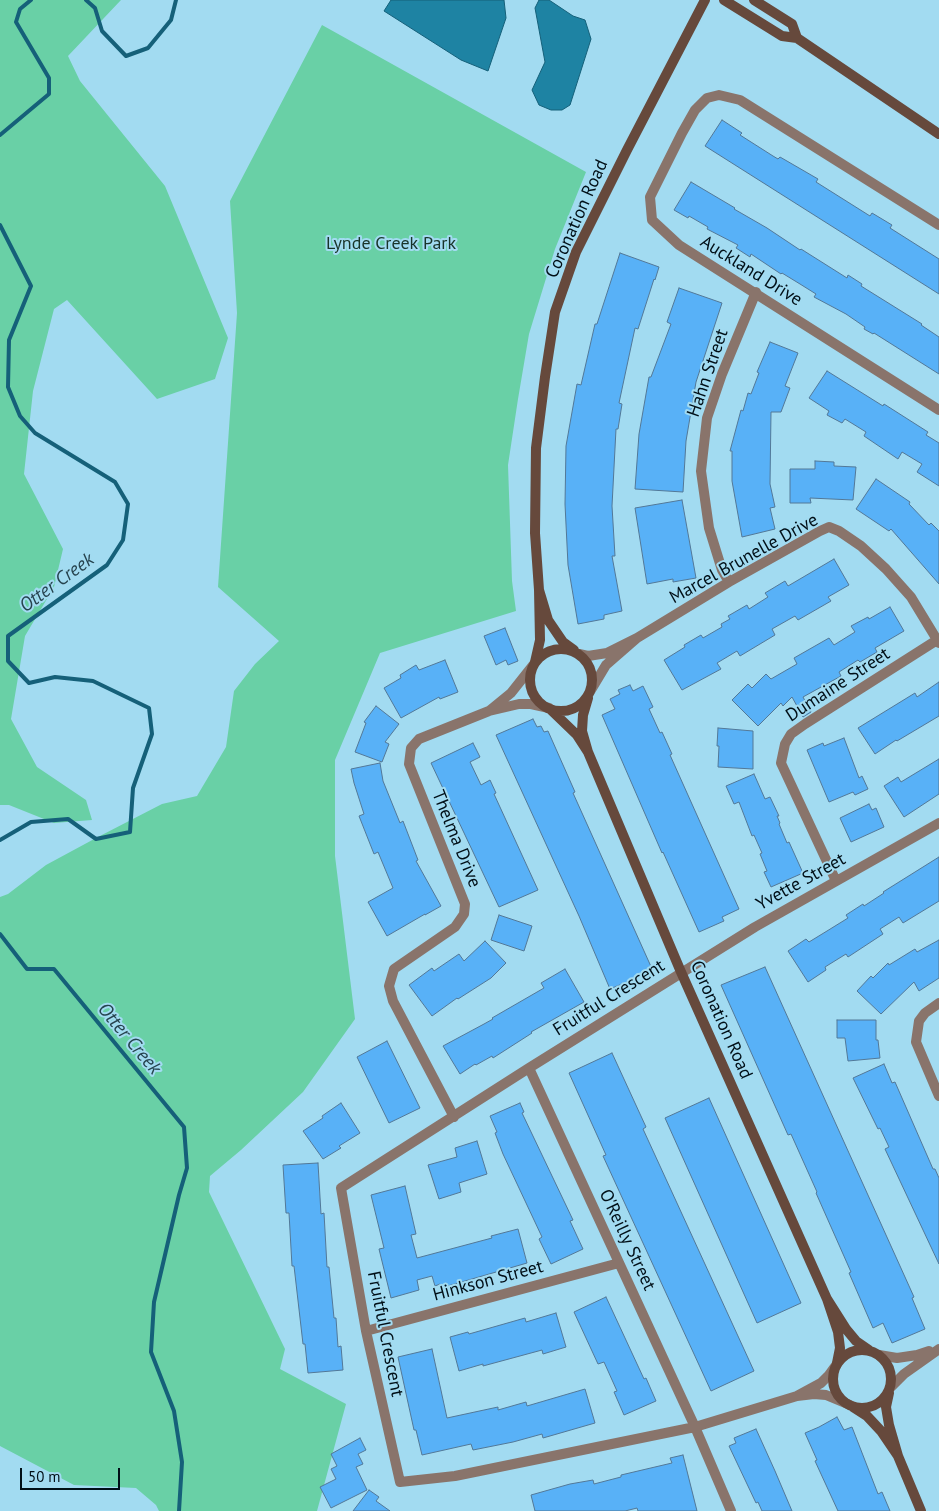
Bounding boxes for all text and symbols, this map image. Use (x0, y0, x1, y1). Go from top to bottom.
street label: Coronation Road (541, 157, 613, 281)
street label: Auckland Drive (696, 231, 806, 311)
park label: Lynde Creek Park (326, 233, 456, 255)
street label: Hahn Street (683, 326, 733, 420)
street label: Marcel Brunelle Drive (666, 509, 822, 609)
water label: Otter Creek (15, 548, 99, 618)
street label: Dumaine Street (782, 643, 894, 727)
street label: Thelma Drive (427, 787, 485, 891)
street label: Yvette Street (753, 849, 849, 915)
street label: Fruitful Crescent (549, 955, 669, 1041)
street label: Coronation Road (685, 958, 757, 1082)
water label: Otter Creek (92, 999, 166, 1079)
street label: O'Reilly Street (594, 1186, 660, 1294)
street label: Hinkson Street (431, 1256, 545, 1306)
street label: Fruitful Crescent (362, 1270, 408, 1398)
scale bar (22, 1458, 122, 1490)
text: 50 m (28, 1467, 61, 1486)

